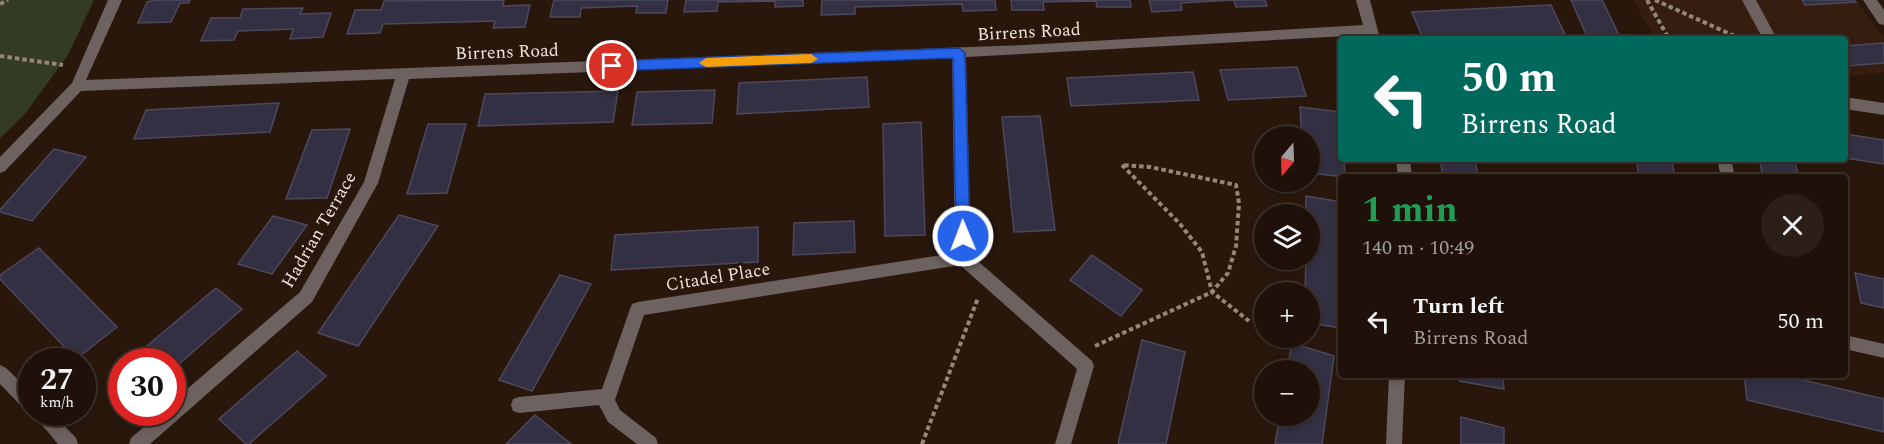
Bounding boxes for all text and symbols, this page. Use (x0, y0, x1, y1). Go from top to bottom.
street label: Birrens Road (976, 16, 1082, 48)
street label: Birrens Road (455, 37, 559, 67)
pin (586, 40, 637, 91)
text: 50 m (1461, 47, 1556, 110)
icon: arrive (595, 49, 628, 82)
icon: left (1362, 60, 1440, 138)
text: Birrens Road (1461, 104, 1617, 146)
north arrow (1254, 126, 1320, 192)
map controls (1254, 126, 1320, 426)
street label: Hadrian Terrace (275, 167, 363, 293)
text: 1 min (1362, 183, 1458, 238)
button: close (1761, 194, 1824, 257)
position arrow (931, 204, 995, 268)
button: layers (1254, 204, 1320, 270)
text: 140 m · 10:49 (1362, 233, 1474, 263)
street label: Citadel Place (664, 255, 772, 299)
button: + (1254, 282, 1320, 348)
text: Turn left (1413, 290, 1505, 323)
icon: left (1362, 305, 1395, 338)
text: 50 m (1778, 305, 1824, 338)
text: Birrens Road (1413, 323, 1528, 353)
speed limit sign: 30 (108, 348, 186, 426)
text: 27 (40, 357, 74, 403)
button: − (1254, 360, 1320, 426)
text: km/h (40, 391, 74, 414)

